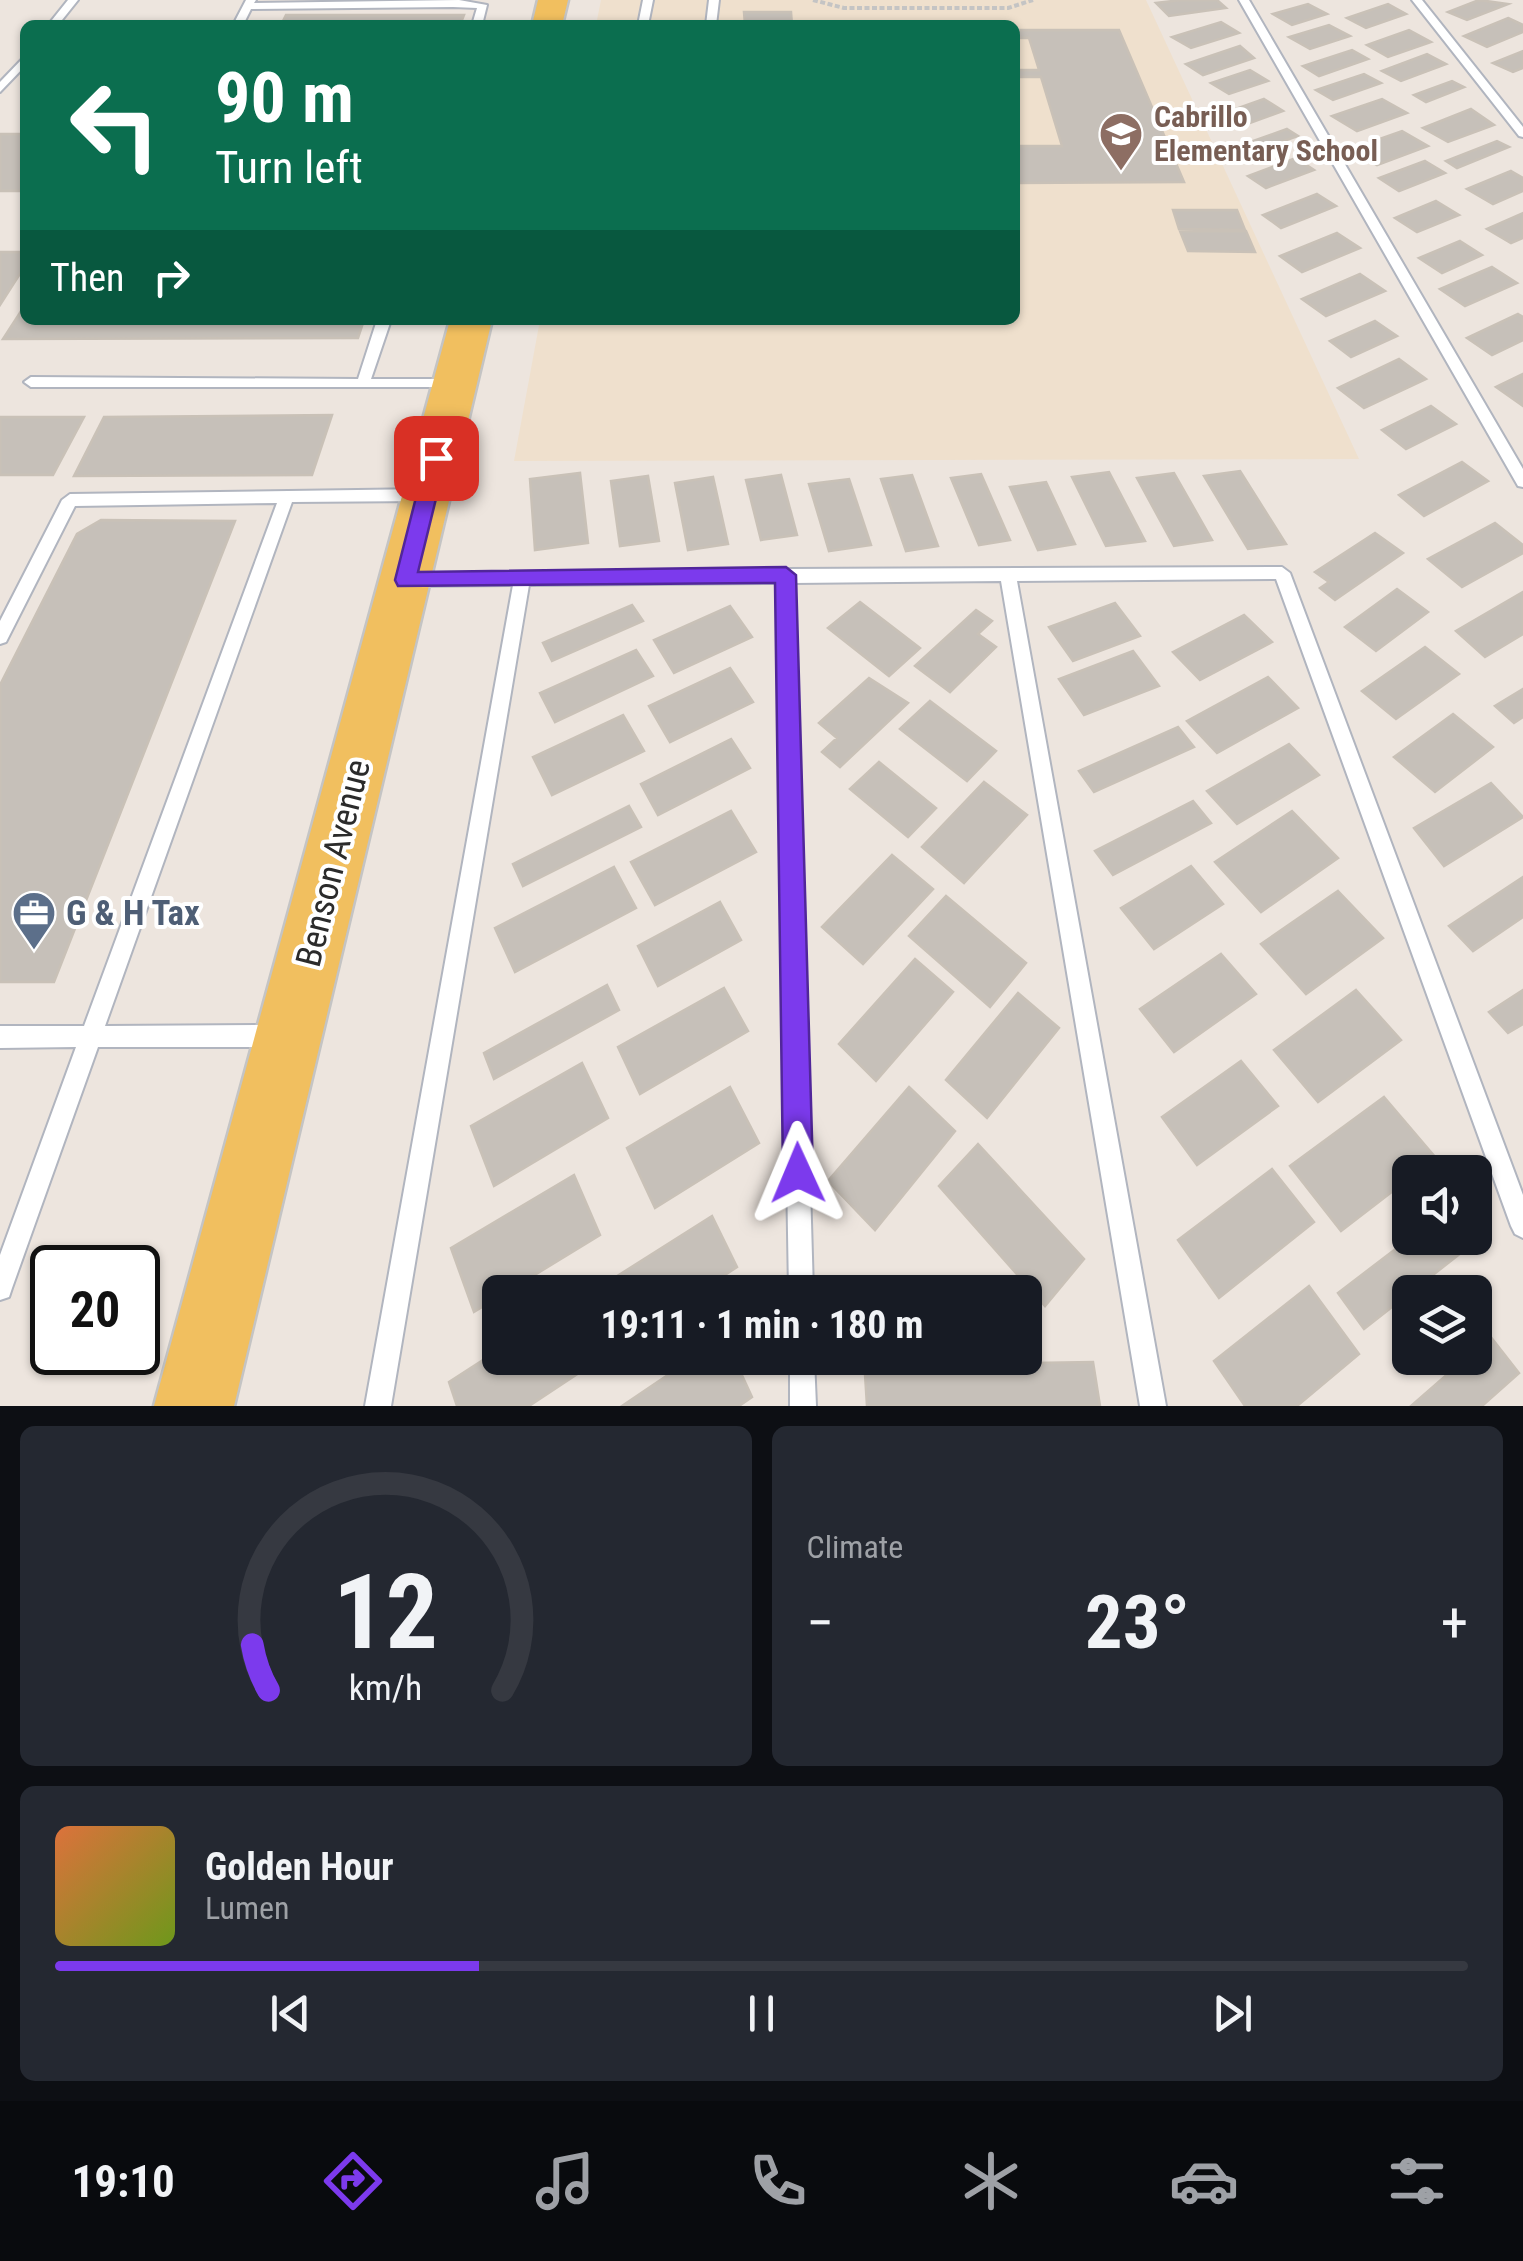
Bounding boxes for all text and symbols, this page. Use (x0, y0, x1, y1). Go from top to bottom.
text: 90 m (215, 57, 354, 139)
icon: left (50, 60, 180, 190)
place label: Cabrillo Elementary School (1154, 99, 1378, 168)
school or university icon: Cabrillo Elementary School (1098, 111, 1144, 172)
text: Turn left (215, 141, 363, 194)
icon: right (144, 250, 199, 305)
text: Then (50, 256, 124, 300)
pin (394, 416, 479, 501)
icon: arrive (409, 431, 464, 486)
street label: Benson Avenue (288, 755, 379, 971)
office icon: G & H Tax (11, 890, 57, 951)
place label: G & H Tax (66, 893, 200, 934)
position arrow (746, 1121, 850, 1225)
map controls (1392, 1155, 1492, 1375)
button: sound (1392, 1155, 1492, 1255)
speed limit sign: 20 (30, 1245, 160, 1375)
button: layers (1392, 1275, 1492, 1375)
text: 19:11 · 1 min · 180 m (601, 1303, 923, 1347)
text: Climate (807, 1528, 903, 1566)
text: 12 (333, 1552, 438, 1673)
text: 23° (1085, 1578, 1190, 1666)
text: − (807, 1591, 834, 1655)
text: + (1441, 1591, 1468, 1655)
text: km/h (349, 1667, 423, 1709)
text: Golden Hour (205, 1845, 394, 1889)
text: Lumen (205, 1889, 290, 1927)
icon: previous (263, 1986, 318, 2041)
icon: pause (734, 1986, 789, 2041)
icon: next (1205, 1986, 1260, 2041)
icon: directions (318, 2146, 388, 2216)
icon: music (530, 2146, 600, 2216)
icon: phone (743, 2146, 813, 2216)
icon: climate (956, 2146, 1026, 2216)
icon: car (1169, 2146, 1239, 2216)
icon: filters (1382, 2146, 1452, 2216)
text: 19:10 (71, 2155, 175, 2208)

